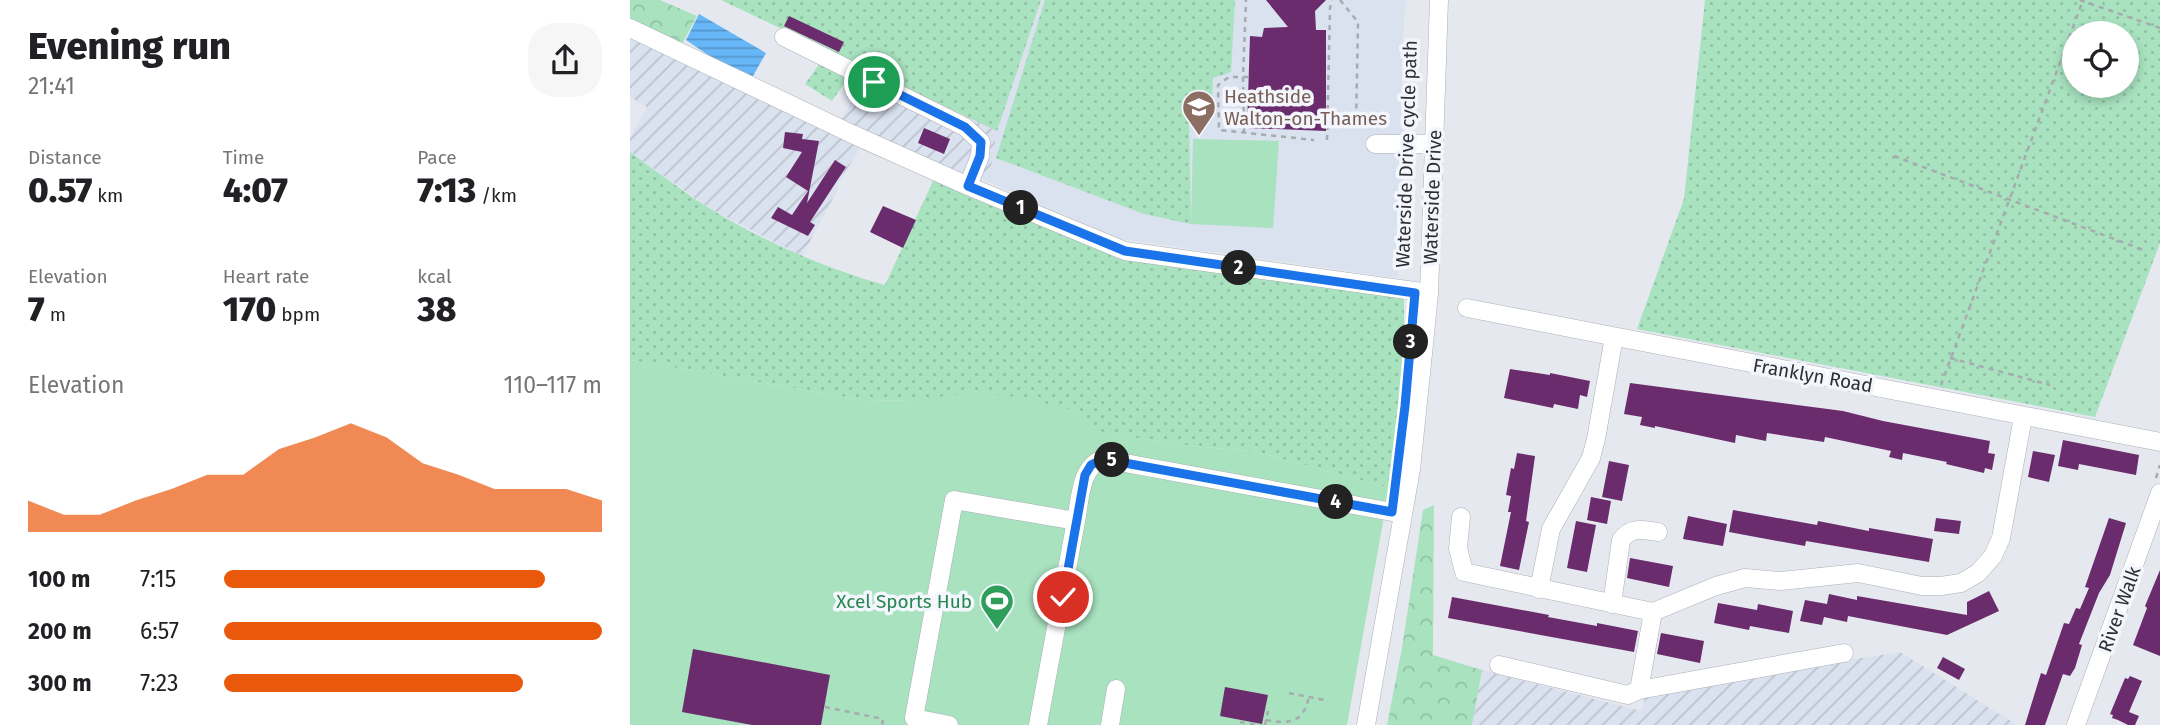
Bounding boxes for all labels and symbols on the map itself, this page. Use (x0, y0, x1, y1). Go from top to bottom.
street label: Waterside Drive cycle path (1391, 40, 1422, 268)
pin (844, 52, 904, 112)
place label: Heathside Walton-on-Thames (1224, 85, 1387, 130)
school or university icon: Heathside Walton-on-Thames (1180, 88, 1218, 137)
street label: Waterside Drive (1419, 129, 1446, 265)
pin: 1 (1004, 190, 1038, 226)
pin: 2 (1222, 250, 1256, 286)
pin: 3 (1394, 324, 1428, 360)
street label: Franklyn Road (1751, 354, 1875, 397)
pin: 5 (1094, 442, 1130, 477)
pin: 4 (1318, 484, 1354, 520)
street label: River Walk (2093, 563, 2146, 655)
pin (1033, 567, 1093, 627)
sports icon: Xcel Sports Hub (978, 582, 1016, 631)
place label: Xcel Sports Hub (836, 590, 972, 613)

